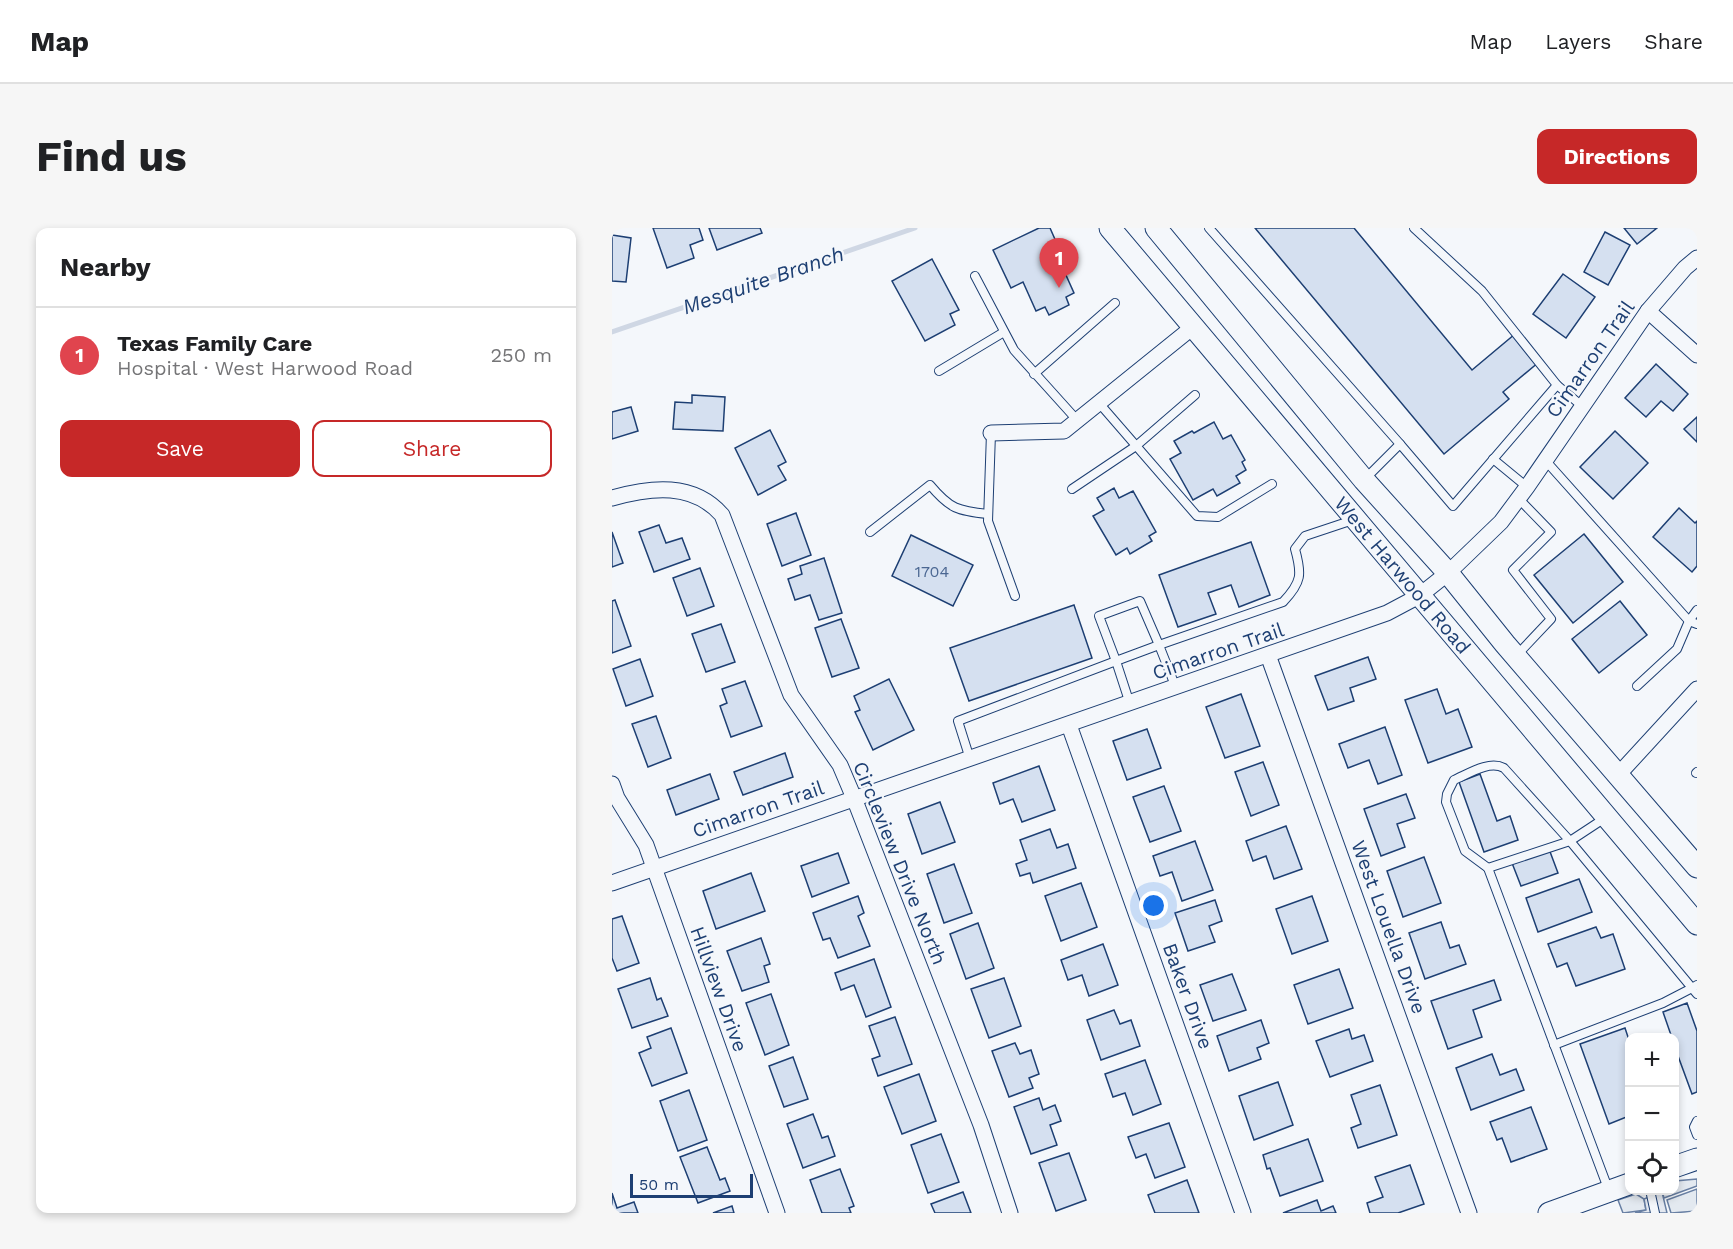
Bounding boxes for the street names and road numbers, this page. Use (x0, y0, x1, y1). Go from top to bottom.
street label: Cimarron Trail (1541, 296, 1639, 422)
street label: West Harwood Road (1330, 491, 1476, 659)
street label: Cimarron Trail (1149, 617, 1287, 685)
street label: Circleview Drive North (848, 758, 952, 968)
street label: Cimarron Trail (689, 775, 827, 843)
street label: West Louella Drive (1346, 837, 1432, 1017)
street label: Hillview Drive (685, 923, 753, 1055)
street label: Baker Drive (1158, 940, 1218, 1052)

